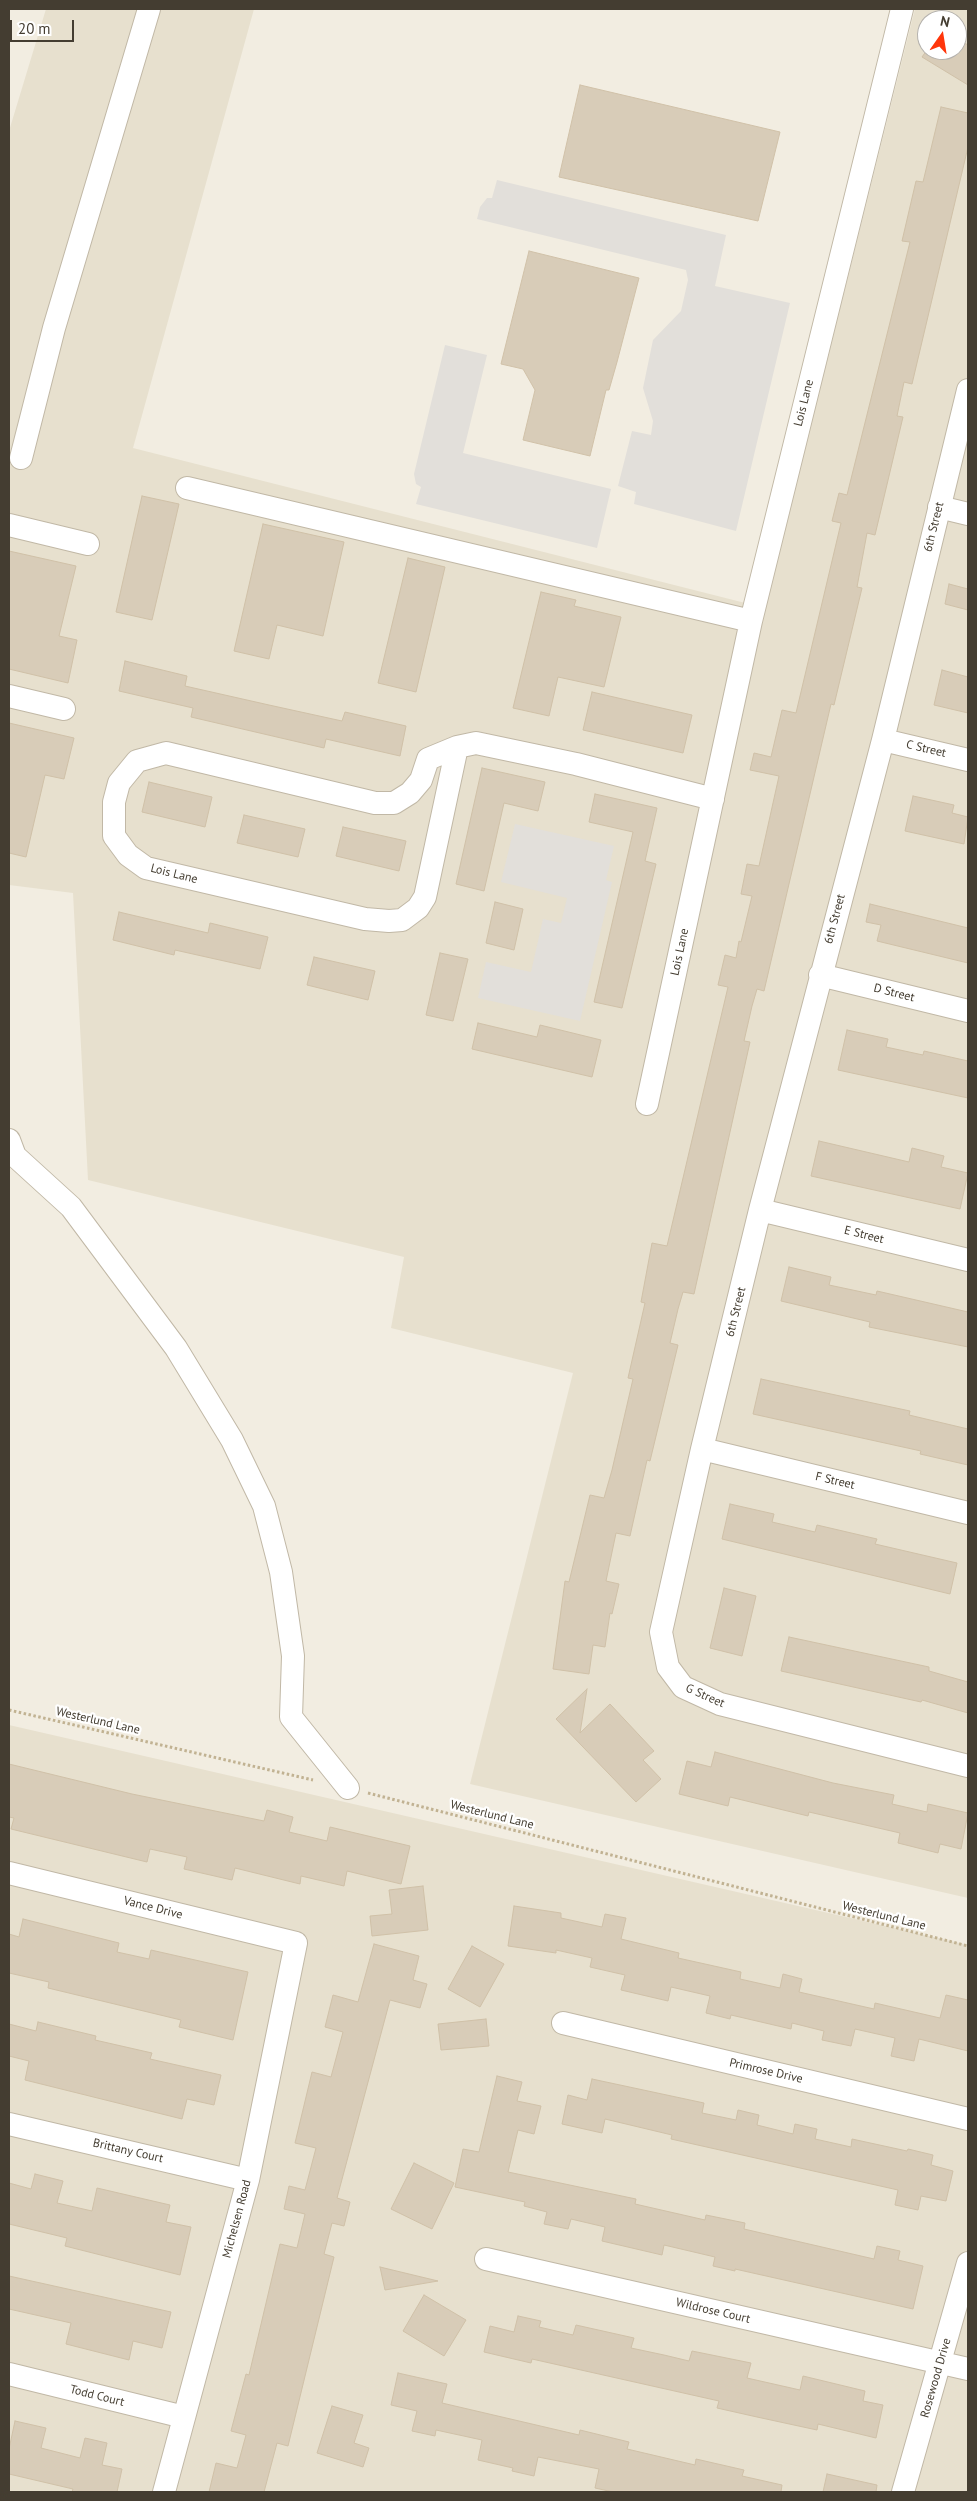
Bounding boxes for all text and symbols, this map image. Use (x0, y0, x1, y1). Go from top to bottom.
scale bar (12, 10, 76, 42)
north arrow (917, 10, 967, 60)
text: N (939, 12, 952, 31)
text: 20 m (18, 19, 51, 38)
street label: Lois Lane (791, 378, 817, 428)
street label: 6th Street (921, 501, 947, 553)
street label: C Street (905, 737, 947, 761)
street label: Lois Lane (149, 861, 199, 887)
street label: 6th Street (821, 892, 849, 946)
street label: Lois Lane (668, 927, 692, 977)
street label: D Street (872, 981, 916, 1005)
street label: E Street (843, 1223, 885, 1247)
street label: 6th Street (723, 1286, 749, 1338)
street label: F Street (814, 1469, 856, 1493)
street label: G Street (683, 1681, 727, 1711)
street label: Westerlund Lane (55, 1704, 141, 1738)
street label: Westerlund Lane (449, 1798, 535, 1832)
street label: Vance Drive (122, 1894, 184, 1922)
street label: Westerlund Lane (841, 1899, 927, 1933)
street label: Primrose Drive (728, 2056, 804, 2086)
street label: Brittany Court (92, 2136, 164, 2166)
street label: Michelsen Road (220, 2178, 254, 2260)
street label: Wildrose Court (674, 2295, 752, 2327)
street label: Rosewood Drive (918, 2337, 954, 2419)
street label: Todd Court (68, 2382, 126, 2410)

